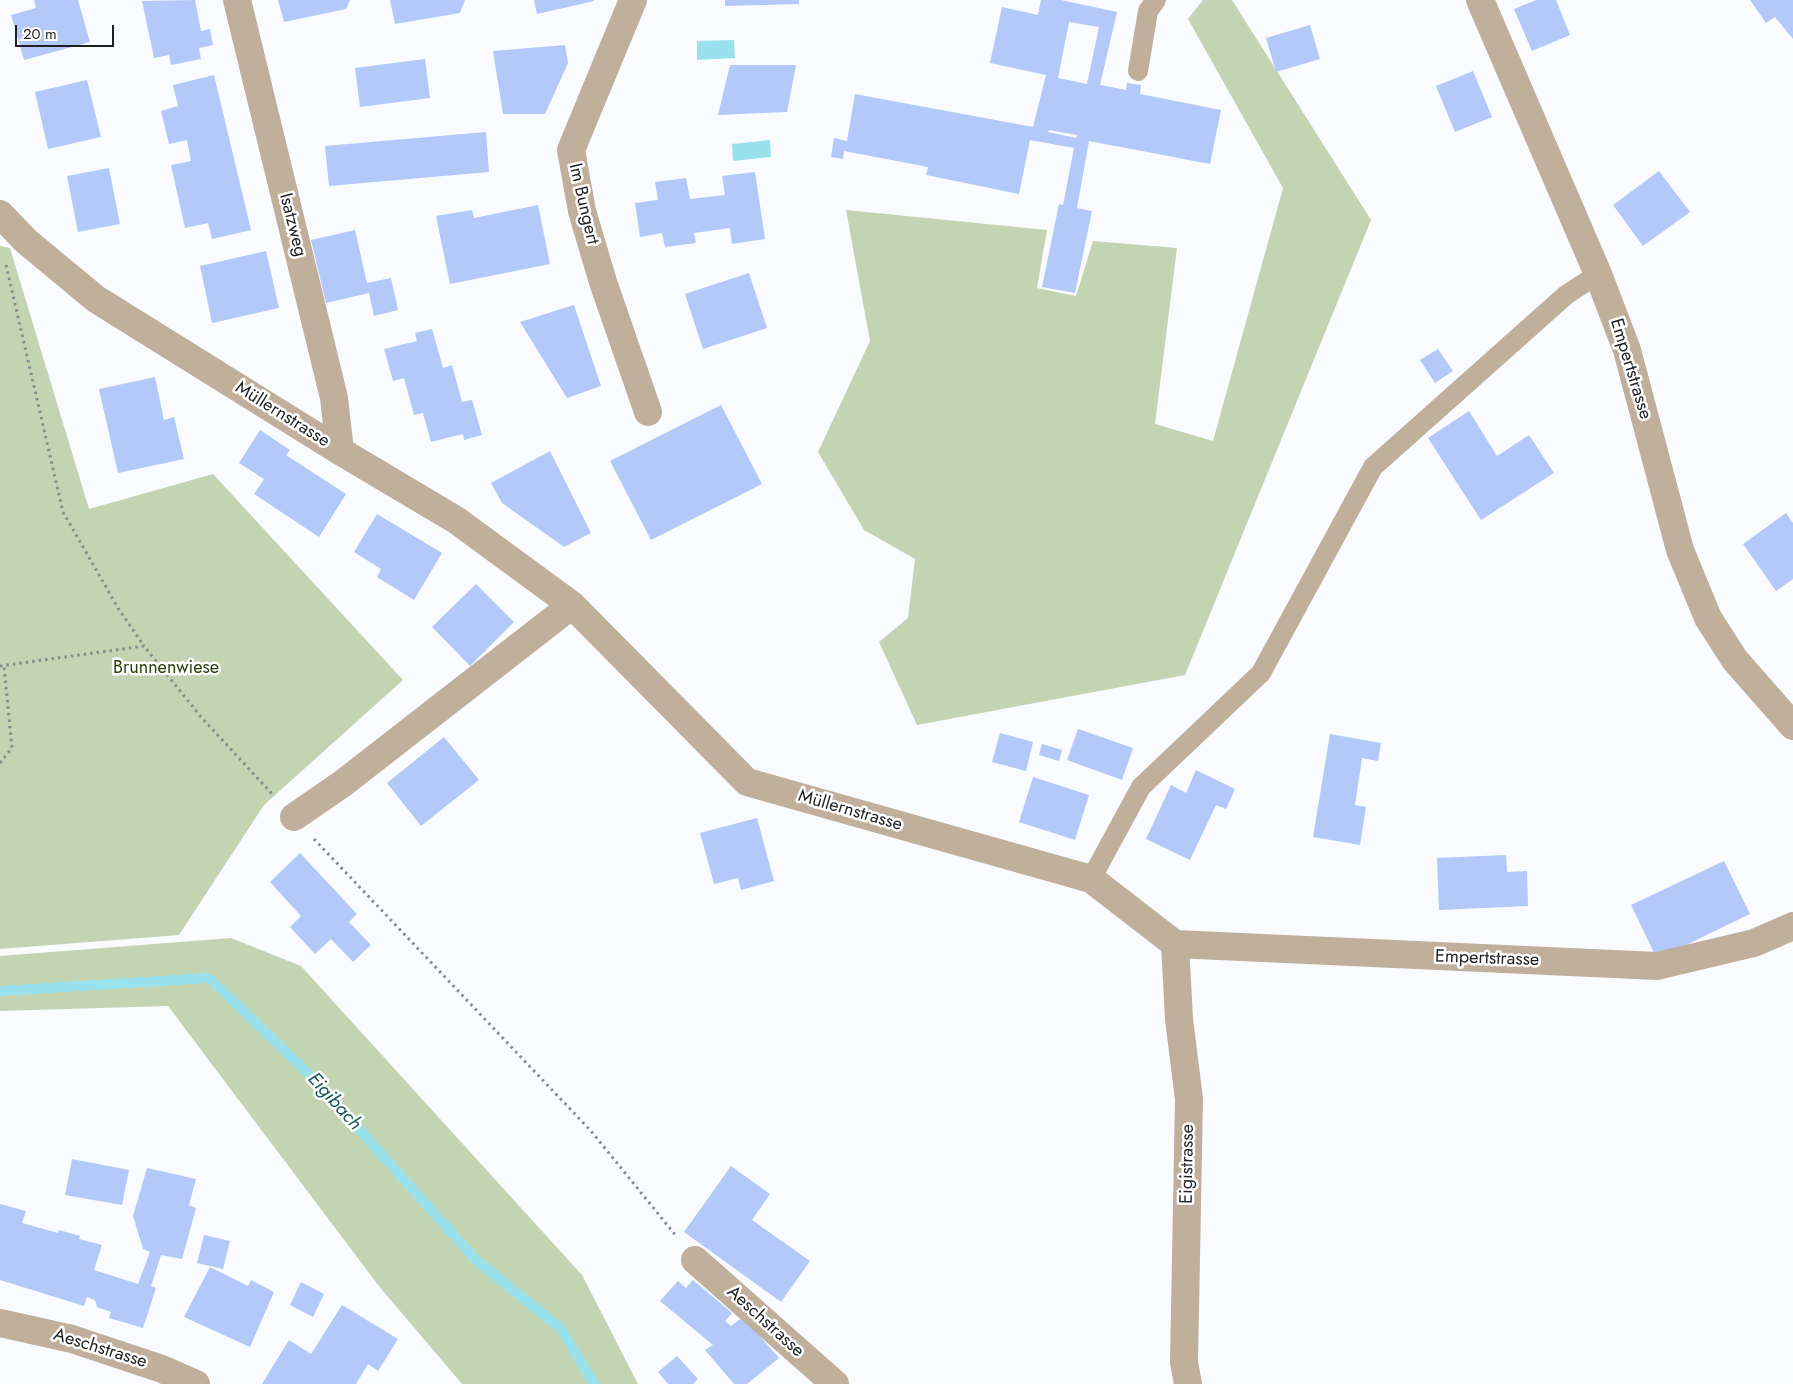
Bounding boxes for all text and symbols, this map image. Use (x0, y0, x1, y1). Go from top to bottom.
scale bar (18, 15, 116, 47)
text: 20 m (23, 23, 57, 45)
street label: Im Bungert (563, 161, 603, 247)
street label: Isatzweg (274, 191, 310, 259)
street label: Empertstrasse (1604, 316, 1656, 422)
street label: Müllernstrasse (231, 377, 333, 453)
park label: Brunnenwiese (113, 658, 219, 680)
street label: Müllernstrasse (795, 786, 905, 836)
street label: Empertstrasse (1435, 946, 1539, 972)
water label: Eigibach (302, 1068, 366, 1136)
street label: Eigistrasse (1177, 1124, 1199, 1204)
street label: Aeschstrasse (722, 1282, 808, 1362)
street label: Aeschstrasse (51, 1325, 149, 1373)

